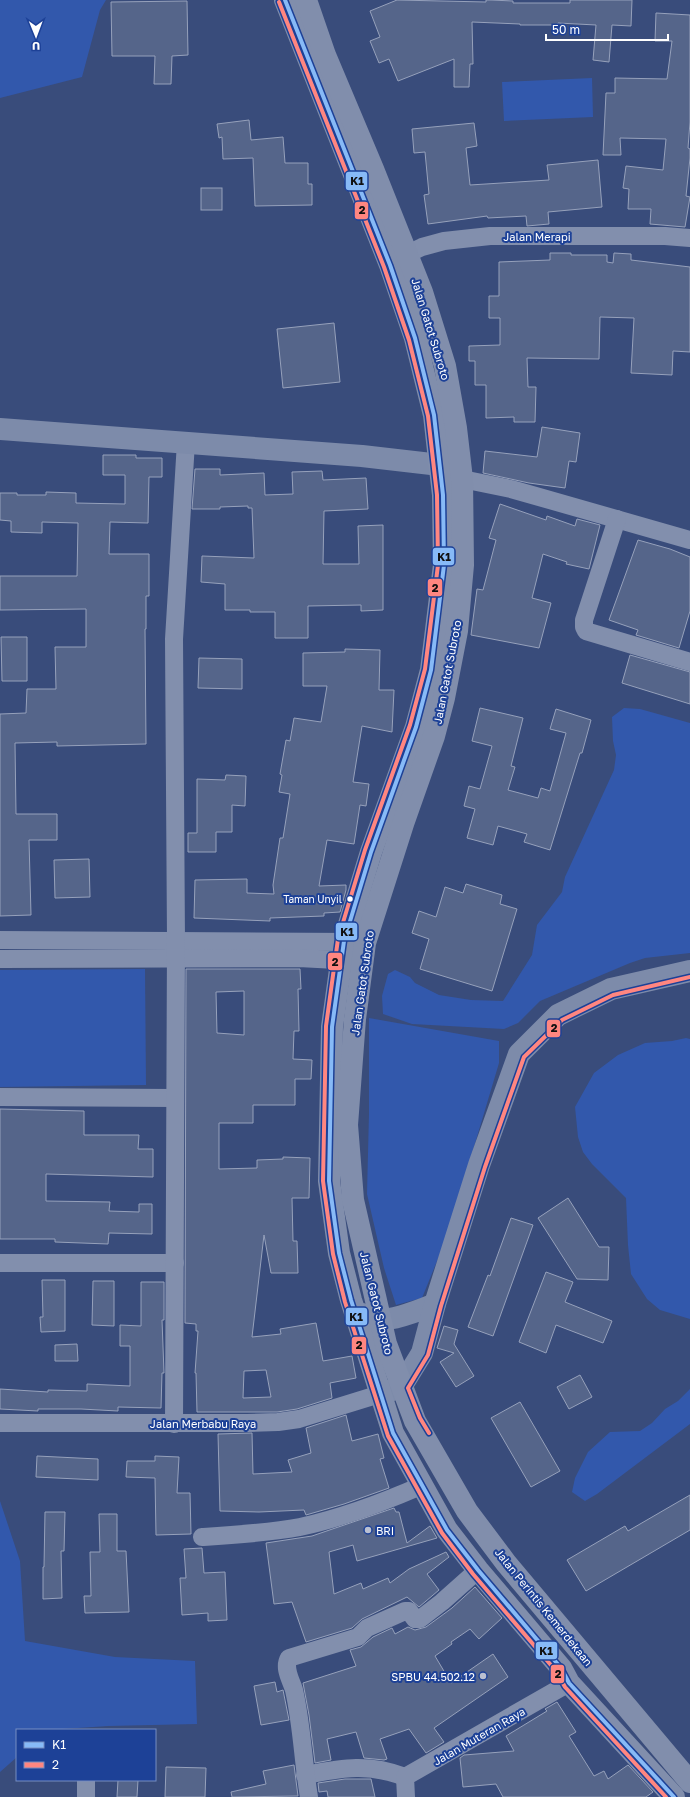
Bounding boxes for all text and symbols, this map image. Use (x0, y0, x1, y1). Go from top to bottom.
north arrow (16, 16, 56, 56)
scale bar (546, 16, 668, 42)
text: 50 m (552, 22, 580, 37)
text: U (32, 40, 40, 53)
line badge: K1 (345, 171, 368, 191)
text: K1 (350, 174, 364, 187)
line badge: 2 (354, 201, 369, 220)
text: 2 (359, 203, 366, 216)
street label: Jalan Merapi (503, 230, 571, 243)
street label: Jalan Gatot Subroto (409, 276, 453, 382)
line badge: K1 (432, 547, 455, 566)
text: K1 (437, 550, 451, 563)
line badge: 2 (427, 578, 443, 597)
text: 2 (432, 581, 439, 594)
street label: Jalan Gatot Subroto (431, 618, 464, 725)
place label: Taman Unyil (283, 893, 342, 905)
marker: Taman Unyil (345, 894, 355, 904)
line badge: K1 (335, 922, 358, 941)
text: K1 (340, 925, 354, 938)
street label: Jalan Gatot Subroto (348, 929, 376, 1036)
line badge: 2 (327, 952, 343, 971)
text: 2 (332, 955, 339, 968)
line badge: 2 (546, 1019, 561, 1038)
text: 2 (551, 1021, 558, 1034)
street label: Jalan Gatot Subroto (358, 1250, 396, 1356)
line badge: K1 (345, 1307, 368, 1326)
text: K1 (349, 1310, 363, 1323)
line badge: 2 (351, 1336, 367, 1355)
text: 2 (356, 1338, 363, 1351)
street label: Jalan Merbabu Raya (150, 1417, 256, 1430)
place label: BRI (376, 1524, 394, 1537)
marker: BRI (363, 1525, 373, 1535)
street label: Jalan Perintis Kemerdekaan (493, 1546, 595, 1668)
line badge: K1 (535, 1641, 558, 1660)
text: K1 (539, 1644, 553, 1657)
line badge: 2 (550, 1664, 565, 1684)
text: 2 (555, 1667, 562, 1680)
place label: SPBU 44.502.12 (391, 1670, 475, 1683)
marker: SPBU 44.502.12 (478, 1671, 488, 1681)
street label: Jalan Muteran Raya (431, 1704, 527, 1768)
legend (16, 1729, 156, 1781)
text: K1 (52, 1737, 66, 1752)
text: 2 (52, 1757, 59, 1772)

